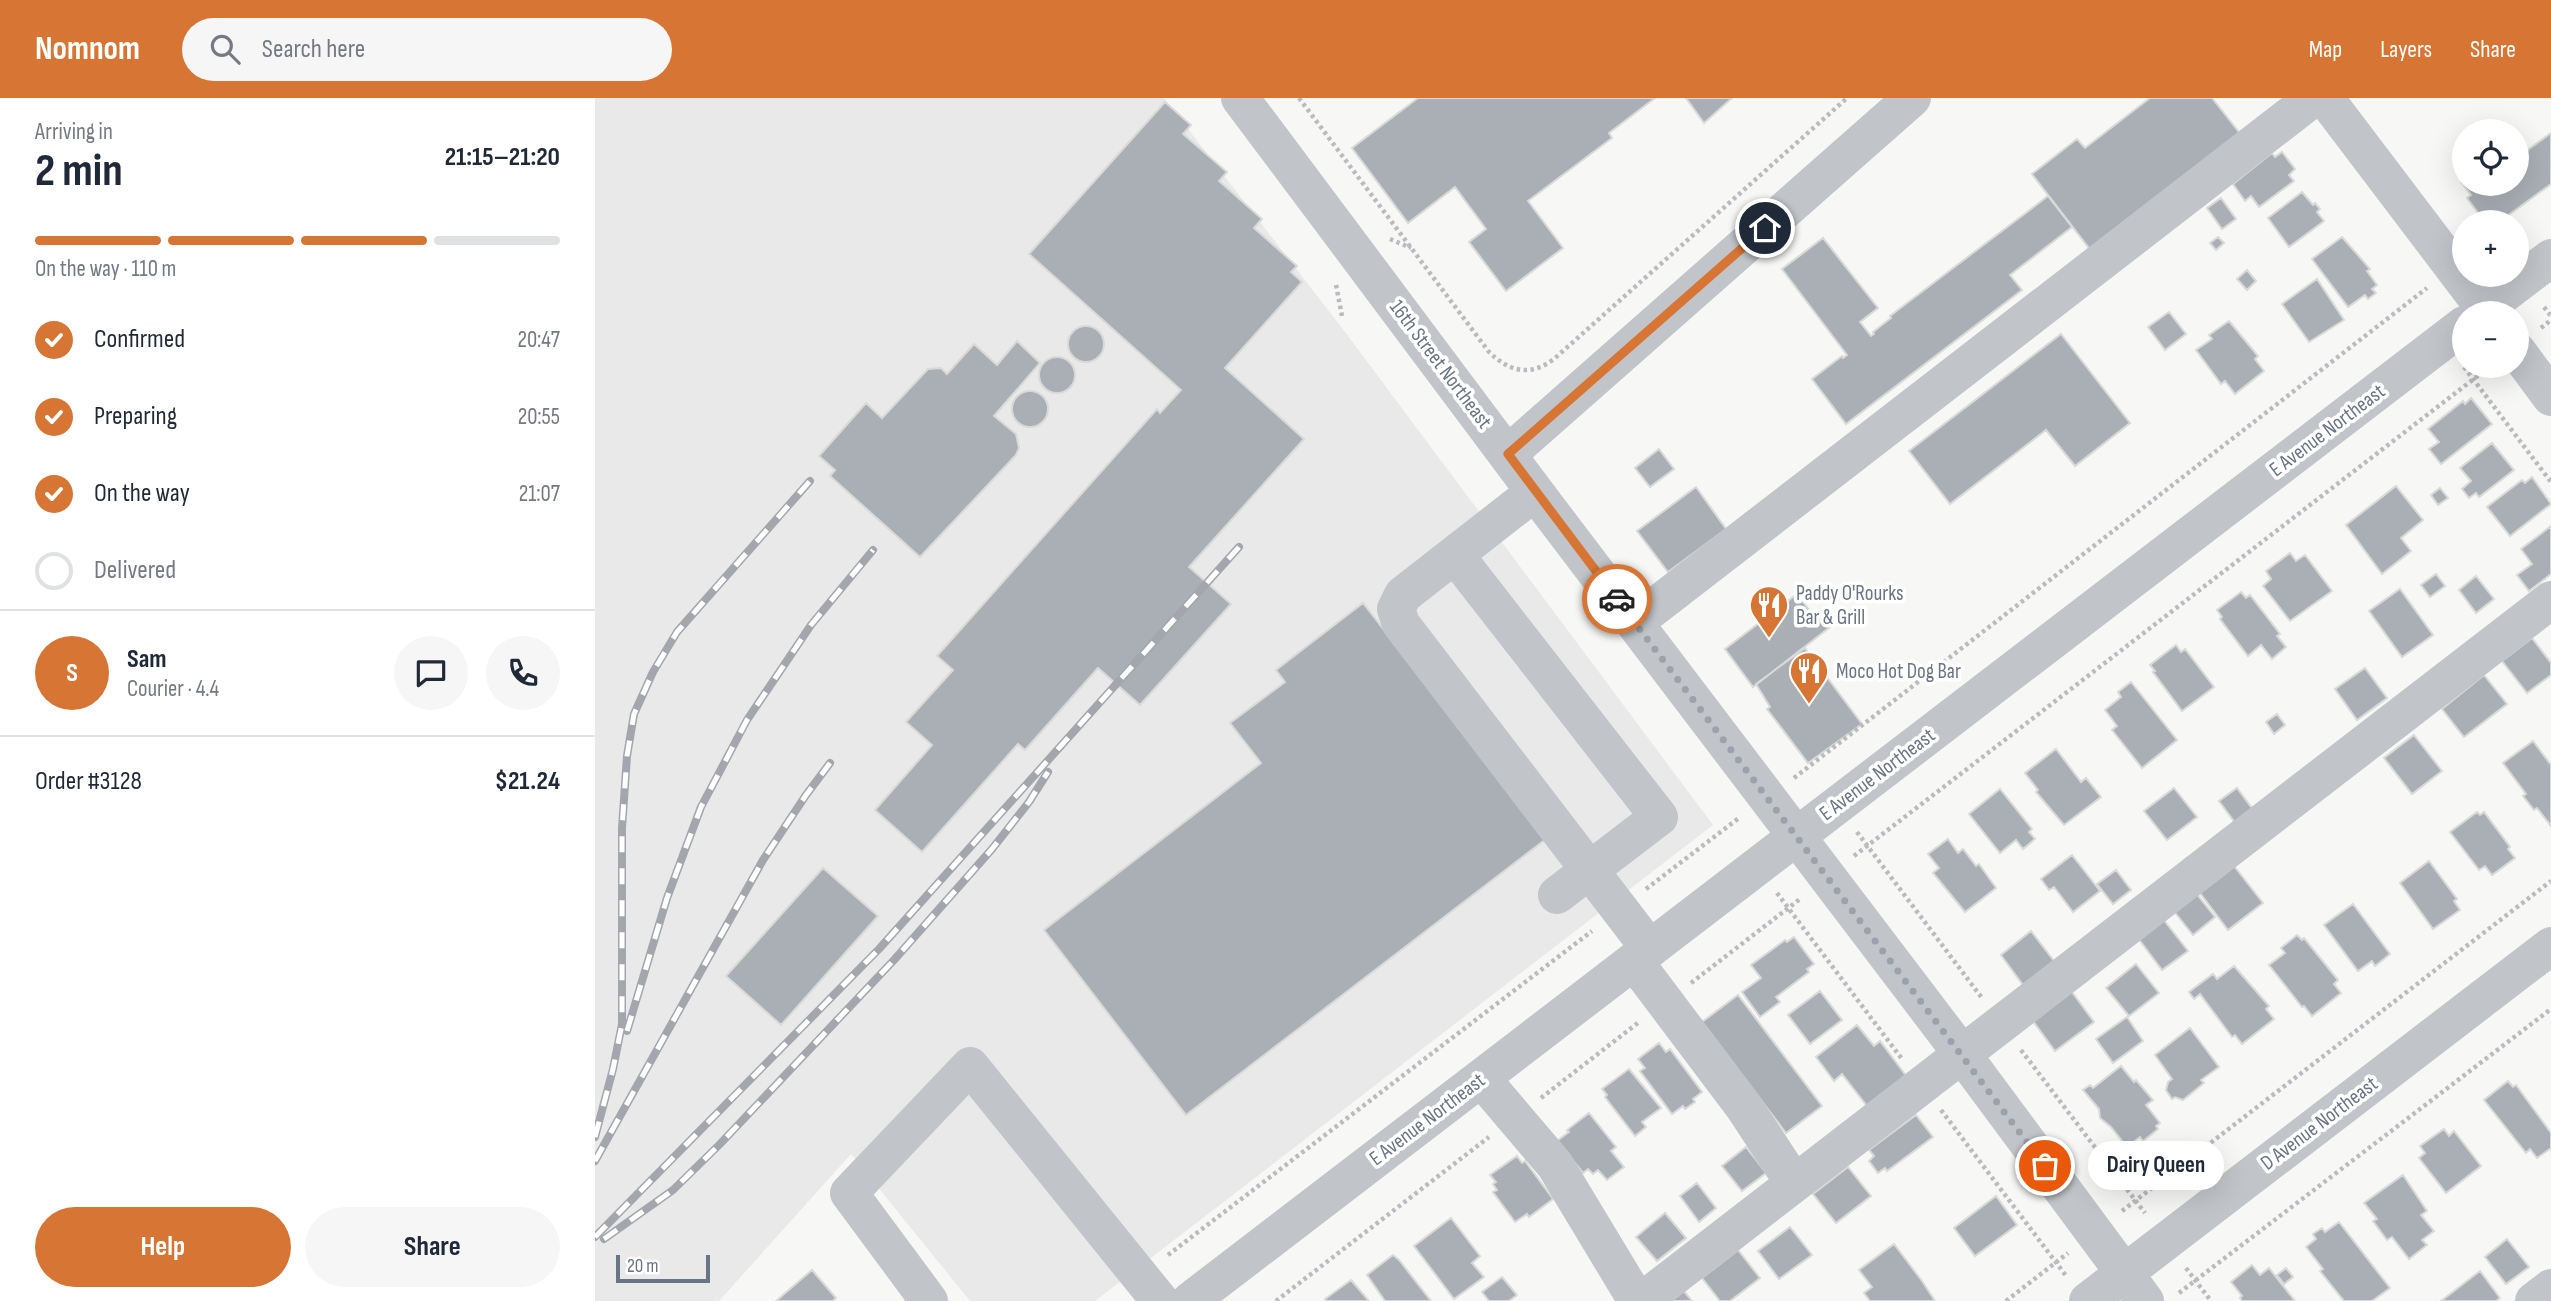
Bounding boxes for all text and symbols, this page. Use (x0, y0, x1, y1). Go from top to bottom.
search box (182, 18, 672, 81)
text: Nomnom (35, 29, 140, 69)
icon: search (206, 30, 244, 68)
text: Search here (262, 34, 365, 65)
text: Map (2309, 35, 2342, 64)
text: Layers (2380, 35, 2432, 64)
text: Share (2470, 35, 2516, 64)
text: Arriving in (35, 118, 113, 146)
map controls (2452, 119, 2529, 378)
button: locate (2452, 119, 2529, 196)
text: 21:15–21:20 (445, 142, 560, 173)
text: 2 min (35, 144, 123, 199)
pin (1735, 198, 1795, 258)
icon: home (1746, 209, 1784, 247)
button: + (2452, 210, 2529, 287)
text: On the way · 110 m (35, 255, 176, 283)
street label: 16th Street Northeast (1384, 295, 1497, 434)
button: − (2452, 301, 2529, 378)
icon: check (35, 321, 73, 359)
text: Confirmed (94, 324, 185, 355)
text: 20:47 (518, 326, 560, 354)
street label: E Avenue Northeast (2265, 379, 2390, 482)
icon: check (35, 398, 73, 436)
text: Preparing (94, 401, 177, 432)
text: 20:55 (518, 403, 560, 431)
icon: check (35, 475, 73, 513)
text: On the way (94, 478, 190, 509)
text: 21:07 (519, 480, 560, 508)
text: Delivered (94, 555, 176, 586)
courier (1582, 564, 1652, 634)
icon: car (1598, 580, 1636, 618)
place label: Paddy O'Rourks Bar & Grill (1796, 581, 1904, 630)
restaurant icon: Paddy O'Rourks Bar & Grill (1748, 584, 1790, 639)
button: chat (394, 636, 468, 710)
button: phone (486, 636, 560, 710)
text: Sam (127, 644, 167, 675)
restaurant icon: Moco Hot Dog Bar (1788, 650, 1830, 705)
text: S (66, 658, 78, 689)
place label: Moco Hot Dog Bar (1836, 659, 1961, 684)
text: Courier · 4.4 (127, 675, 219, 703)
street label: E Avenue Northeast (1815, 723, 1940, 826)
text: Order #3128 (35, 766, 142, 797)
text: $21.24 (495, 766, 560, 797)
street label: E Avenue Northeast (1365, 1068, 1490, 1171)
street label: D Avenue Northeast (2256, 1071, 2383, 1175)
pin (2015, 1136, 2075, 1196)
callout: Dairy Queen (2087, 1142, 2223, 1190)
icon: bag (2026, 1147, 2064, 1185)
text: Dairy Queen (2107, 1151, 2205, 1179)
button: Help (35, 1207, 291, 1287)
button: Share (305, 1207, 560, 1287)
scale bar (616, 1252, 711, 1284)
text: 20 m (627, 1255, 659, 1278)

